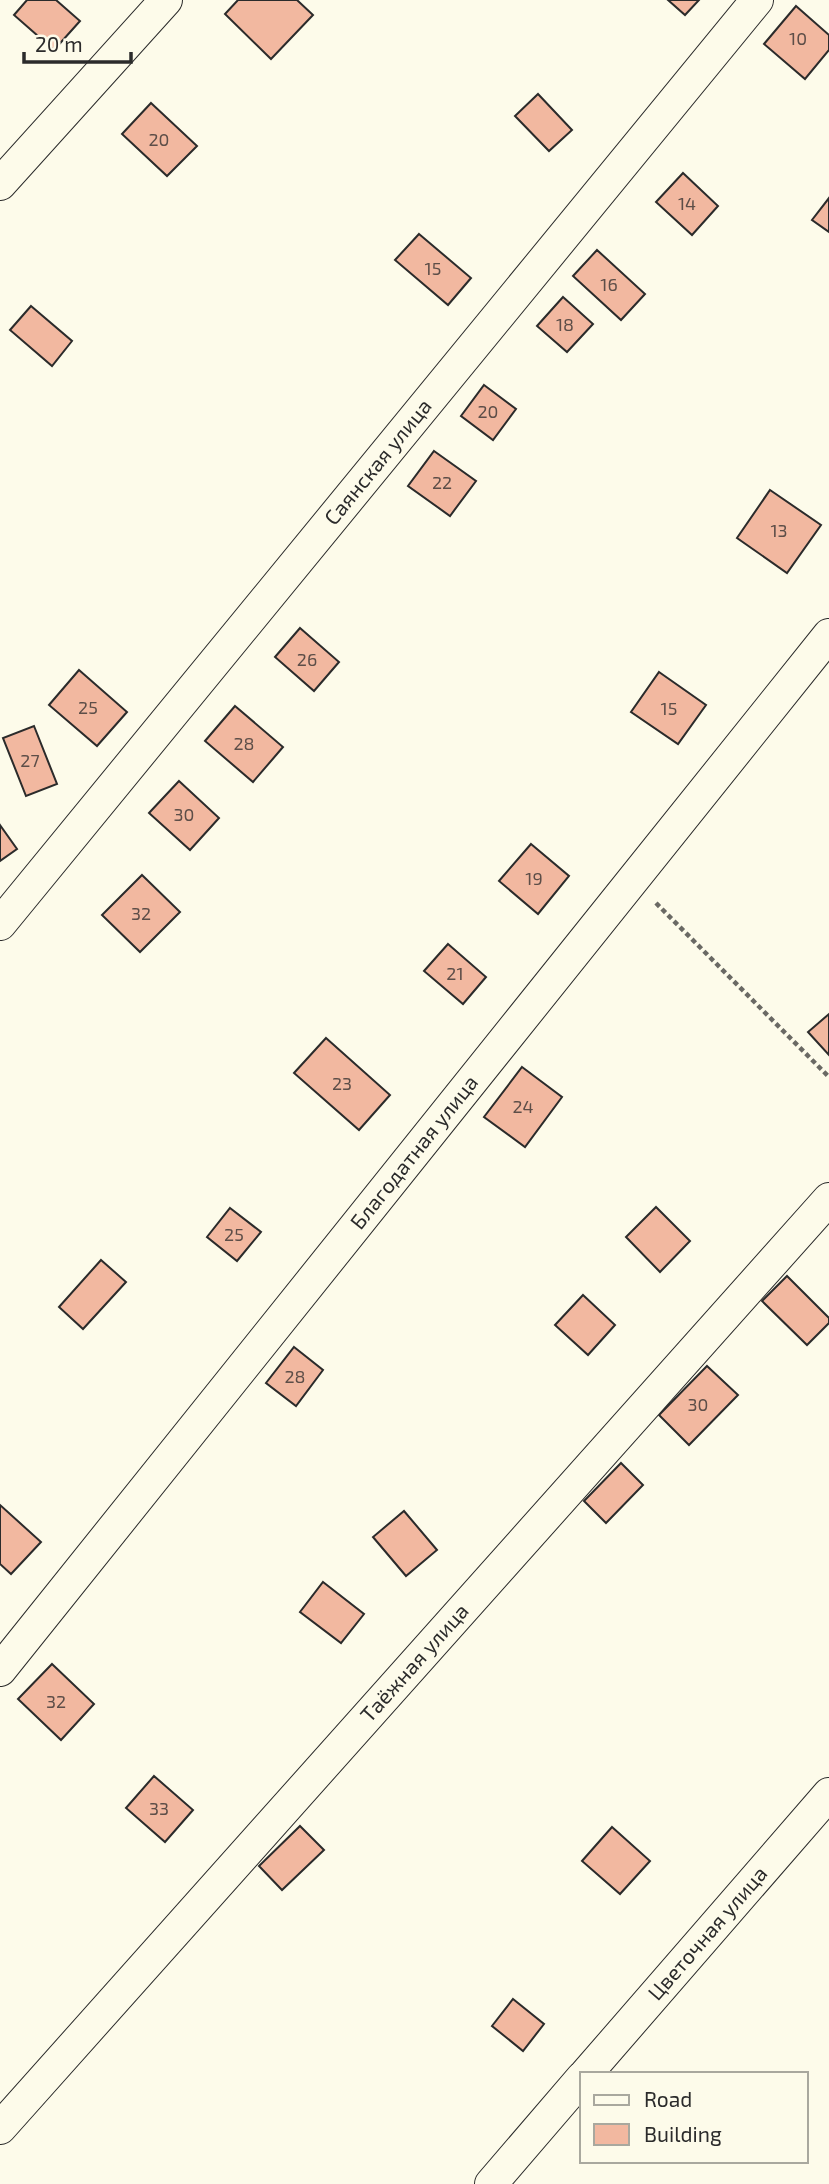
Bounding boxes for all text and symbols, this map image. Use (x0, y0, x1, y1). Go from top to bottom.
scale bar (24, 21, 131, 65)
house number: 10 (789, 27, 807, 49)
text: 20 m (35, 31, 83, 56)
house number: 20 (149, 128, 169, 150)
house number: 14 (678, 192, 696, 214)
house number: 15 (425, 257, 441, 279)
house number: 16 (600, 273, 618, 295)
house number: 18 (556, 313, 574, 335)
street label: Саянская улица (318, 393, 436, 529)
house number: 20 (478, 400, 498, 422)
house number: 22 (432, 471, 452, 493)
house number: 13 (770, 519, 788, 541)
house number: 26 (297, 648, 317, 670)
house number: 25 (78, 696, 98, 718)
house number: 15 (661, 697, 677, 719)
house number: 28 (233, 732, 255, 754)
house number: 27 (20, 749, 40, 771)
house number: 30 (174, 803, 194, 825)
house number: 19 (525, 867, 543, 889)
house number: 32 (131, 902, 151, 924)
house number: 21 (446, 962, 464, 984)
street label: Благодатная улица (344, 1070, 482, 1234)
house number: 23 (332, 1072, 352, 1094)
house number: 24 (512, 1095, 534, 1117)
house number: 25 (224, 1223, 244, 1245)
house number: 28 (284, 1365, 306, 1387)
house number: 30 (688, 1393, 708, 1415)
street label: Таёжная улица (354, 1598, 473, 1727)
house number: 32 (46, 1690, 66, 1712)
house number: 33 (149, 1797, 169, 1819)
street label: Цветочная улица (642, 1861, 772, 2005)
legend (580, 2072, 808, 2163)
text: Road (644, 2086, 692, 2111)
text: Building (644, 2121, 722, 2146)

